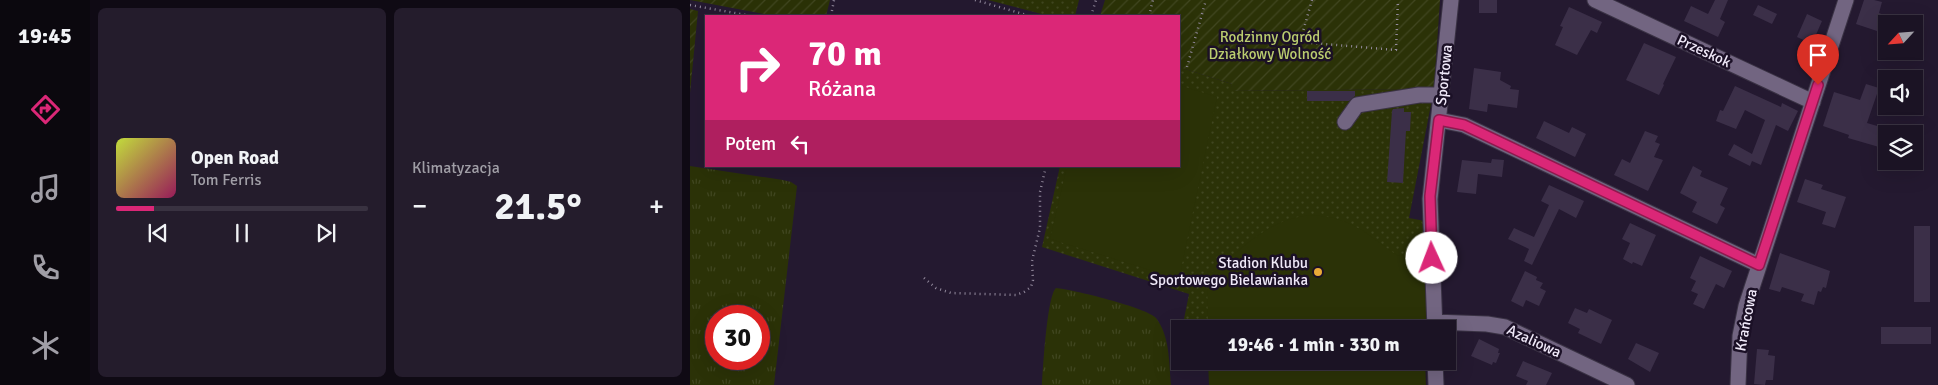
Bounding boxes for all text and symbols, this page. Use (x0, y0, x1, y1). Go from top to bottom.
north arrow (1878, 15, 1922, 60)
map controls (1878, 15, 1923, 170)
text: 19:45 (18, 22, 72, 49)
park label: Rodzinny Ogród Działkowy Wolność (1209, 28, 1331, 63)
street label: Przeskok (1674, 31, 1734, 71)
text: 70 m (808, 32, 882, 75)
pin (1797, 34, 1839, 85)
icon: right (725, 35, 790, 100)
icon: arrive (1804, 41, 1832, 69)
street label: Sportowa (1432, 44, 1456, 106)
button: sound (1878, 70, 1923, 115)
text: Różana (808, 75, 876, 102)
icon: directions (28, 92, 63, 127)
button: layers (1878, 125, 1923, 170)
icon: left (786, 130, 814, 158)
text: Potem (725, 132, 776, 156)
text: Open Road (191, 146, 279, 170)
text: Klimatyzacja (412, 158, 500, 178)
text: Tom Ferris (191, 170, 261, 190)
icon: music (28, 171, 63, 206)
text: 21.5° (494, 183, 582, 230)
text: − (412, 189, 427, 223)
text: + (649, 189, 664, 223)
icon: previous (144, 219, 172, 247)
icon: pause (228, 219, 256, 247)
icon: next (312, 219, 340, 247)
position arrow (1405, 231, 1457, 283)
icon: phone (28, 250, 63, 285)
place label: Stadion Klubu Sportowego Bielawianka (1150, 254, 1308, 289)
marker: Stadion Klubu Sportowego Bielawianka (1312, 266, 1324, 278)
street label: Krańcowa (1731, 287, 1761, 353)
speed limit sign: 30 (705, 305, 770, 370)
street label: Azaliowa (1504, 321, 1564, 361)
icon: climate (28, 328, 63, 363)
text: 19:46 · 1 min · 330 m (1227, 333, 1400, 357)

